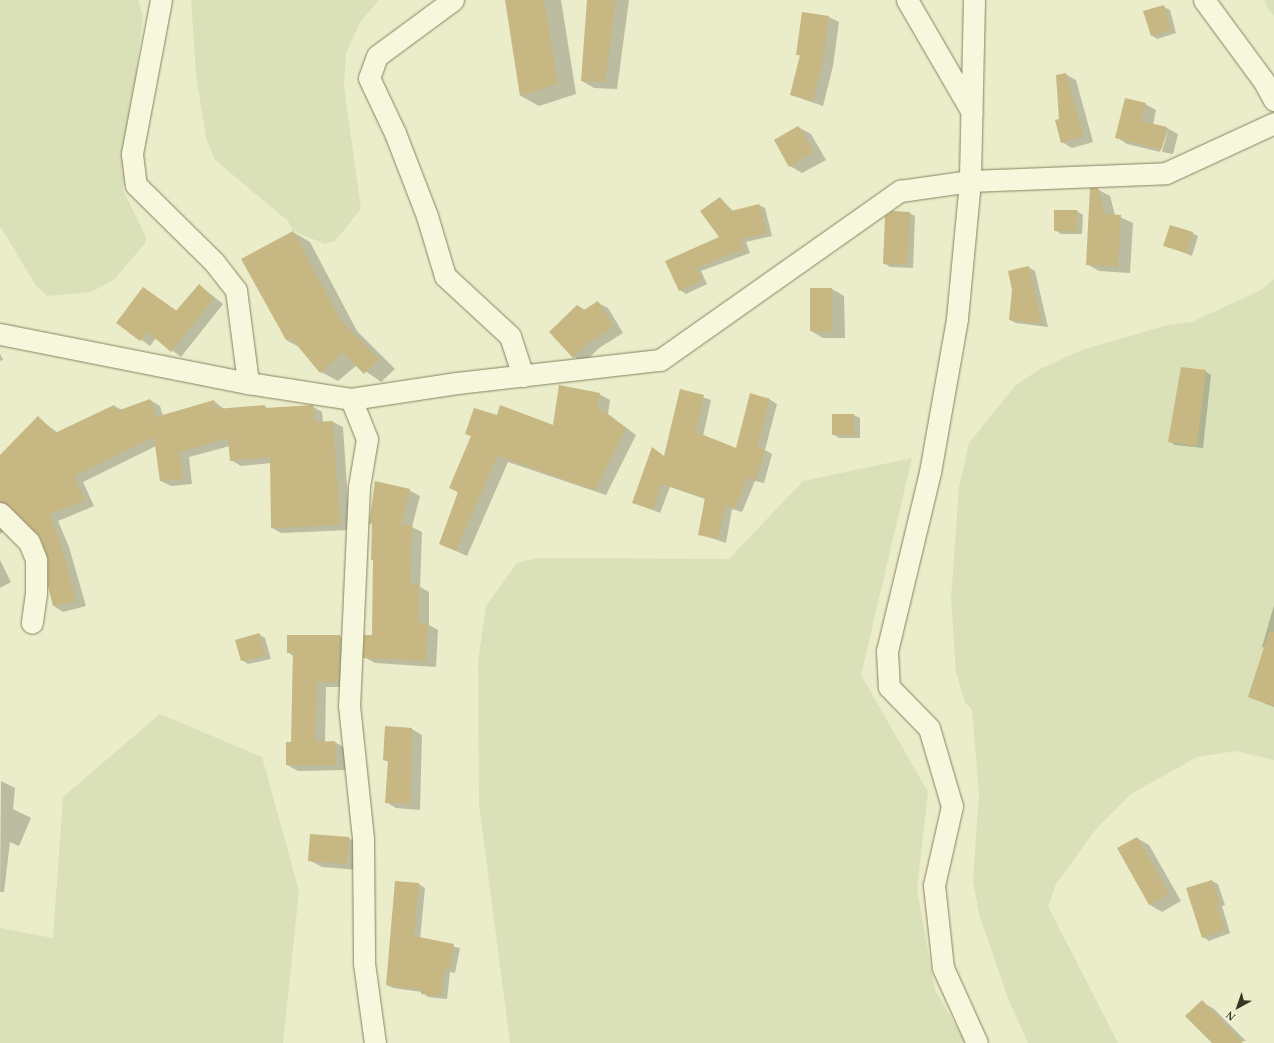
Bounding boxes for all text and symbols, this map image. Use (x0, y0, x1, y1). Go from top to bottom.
north arrow (1218, 987, 1258, 1027)
text: N (1223, 1009, 1237, 1023)

